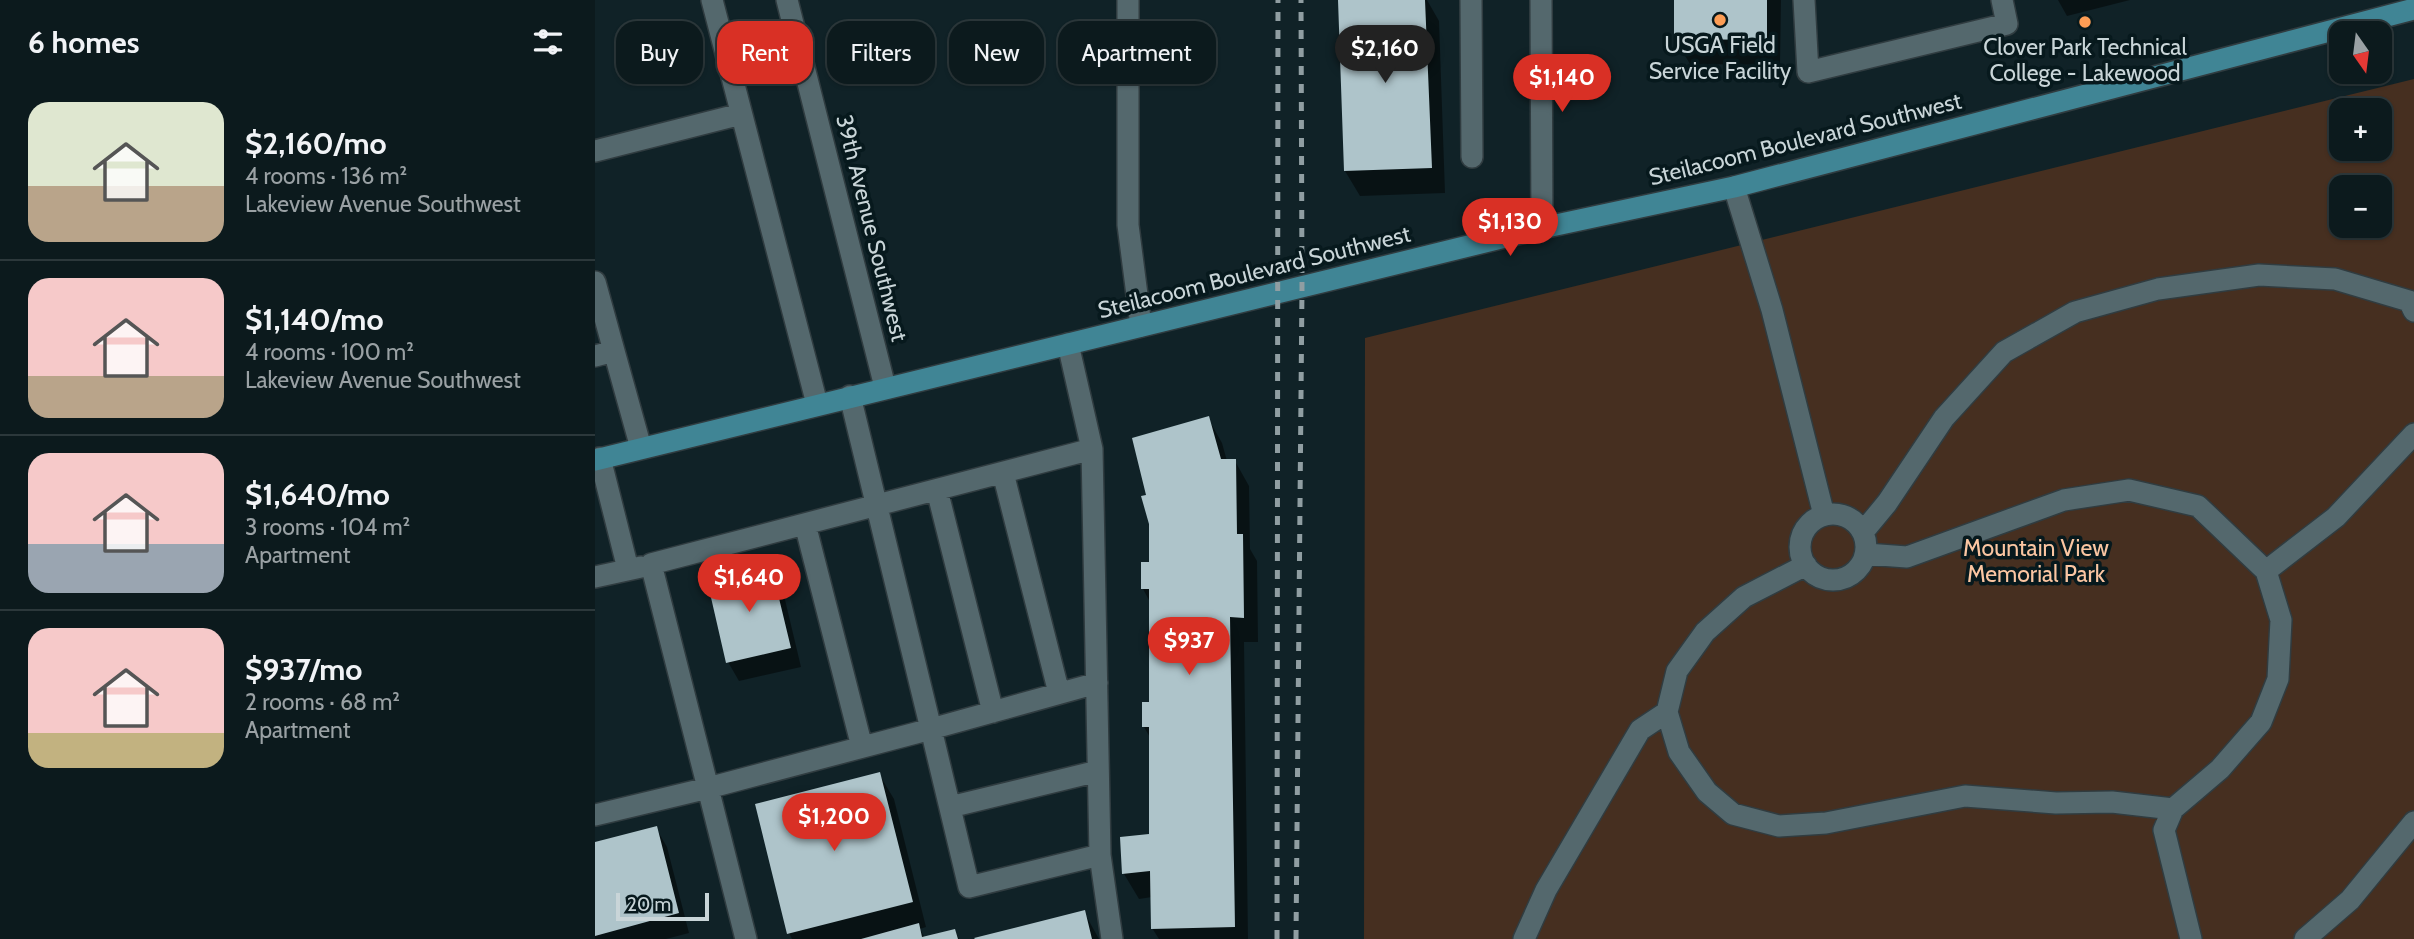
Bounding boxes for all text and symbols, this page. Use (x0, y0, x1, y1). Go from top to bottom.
marker: USGA Field Service Facility (1712, 12, 1728, 28)
marker: Clover Park Technical College - Lakewood (2077, 14, 2093, 30)
chip: Buy (616, 21, 703, 84)
chip: Rent (717, 21, 813, 84)
chip: Filters (827, 21, 935, 84)
chip: New (949, 21, 1044, 84)
chip: Apartment (1058, 21, 1216, 84)
north arrow (2329, 21, 2392, 84)
map controls (2329, 21, 2392, 238)
icon: filters (529, 23, 567, 61)
text: 6 homes (28, 24, 139, 61)
pin: $2,160 (1328, 25, 1442, 85)
place label: USGA Field Service Facility (1649, 31, 1792, 85)
place label: Clover Park Technical College - Lakewood (1983, 33, 2187, 87)
text: $2,160 (1351, 34, 1419, 62)
pin: $1,140 (1505, 54, 1619, 114)
text: $1,140 (1529, 63, 1595, 91)
street label: Steilacoom Boulevard Southwest (1646, 87, 1964, 191)
button: + (2329, 98, 2392, 161)
street label: 39th Avenue Southwest (830, 112, 914, 345)
text: $2,160/mo (245, 125, 387, 162)
icon: home (84, 130, 168, 214)
text: 4 rooms · 136 m² (245, 162, 407, 190)
button: − (2329, 175, 2392, 238)
text: Lakeview Avenue Southwest (245, 190, 521, 218)
pin: $1,130 (1453, 198, 1567, 258)
text: $1,130 (1478, 207, 1542, 235)
street label: Steilacoom Boulevard Southwest (1095, 220, 1413, 324)
text: $1,140/mo (245, 301, 384, 338)
icon: home (84, 306, 168, 390)
text: 4 rooms · 100 m² (245, 338, 414, 366)
text: Lakeview Avenue Southwest (245, 366, 521, 394)
text: $1,640/mo (245, 476, 390, 513)
icon: home (84, 481, 168, 565)
text: 3 rooms · 104 m² (245, 513, 410, 541)
park label: Mountain View Memorial Park (1963, 534, 2109, 588)
text: Apartment (245, 541, 350, 569)
pin: $1,640 (692, 554, 806, 614)
text: $1,640 (714, 563, 784, 591)
pin: $937 (1148, 618, 1230, 677)
text: $937 (1164, 626, 1214, 654)
text: $937/mo (245, 651, 362, 688)
icon: home (84, 656, 168, 740)
text: 2 rooms · 68 m² (245, 688, 400, 716)
text: Apartment (245, 716, 350, 744)
pin: $1,200 (777, 794, 891, 853)
text: $1,200 (798, 802, 870, 830)
scale bar (616, 890, 709, 922)
text: 20 m (627, 893, 671, 916)

